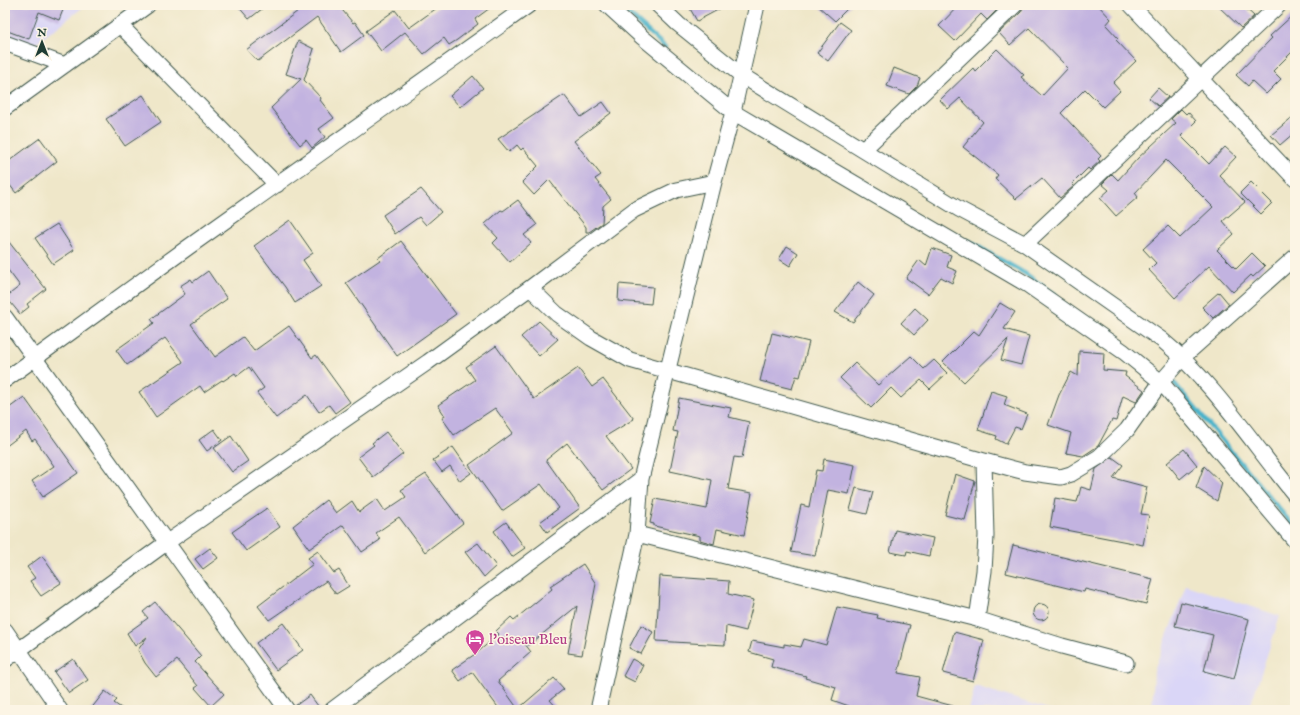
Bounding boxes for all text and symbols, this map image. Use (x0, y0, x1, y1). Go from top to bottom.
north arrow (22, 22, 62, 62)
text: N (36, 26, 47, 40)
hotel icon: l'oiseau Bleu (464, 628, 486, 656)
place label: l'oiseau Bleu (489, 630, 568, 649)

